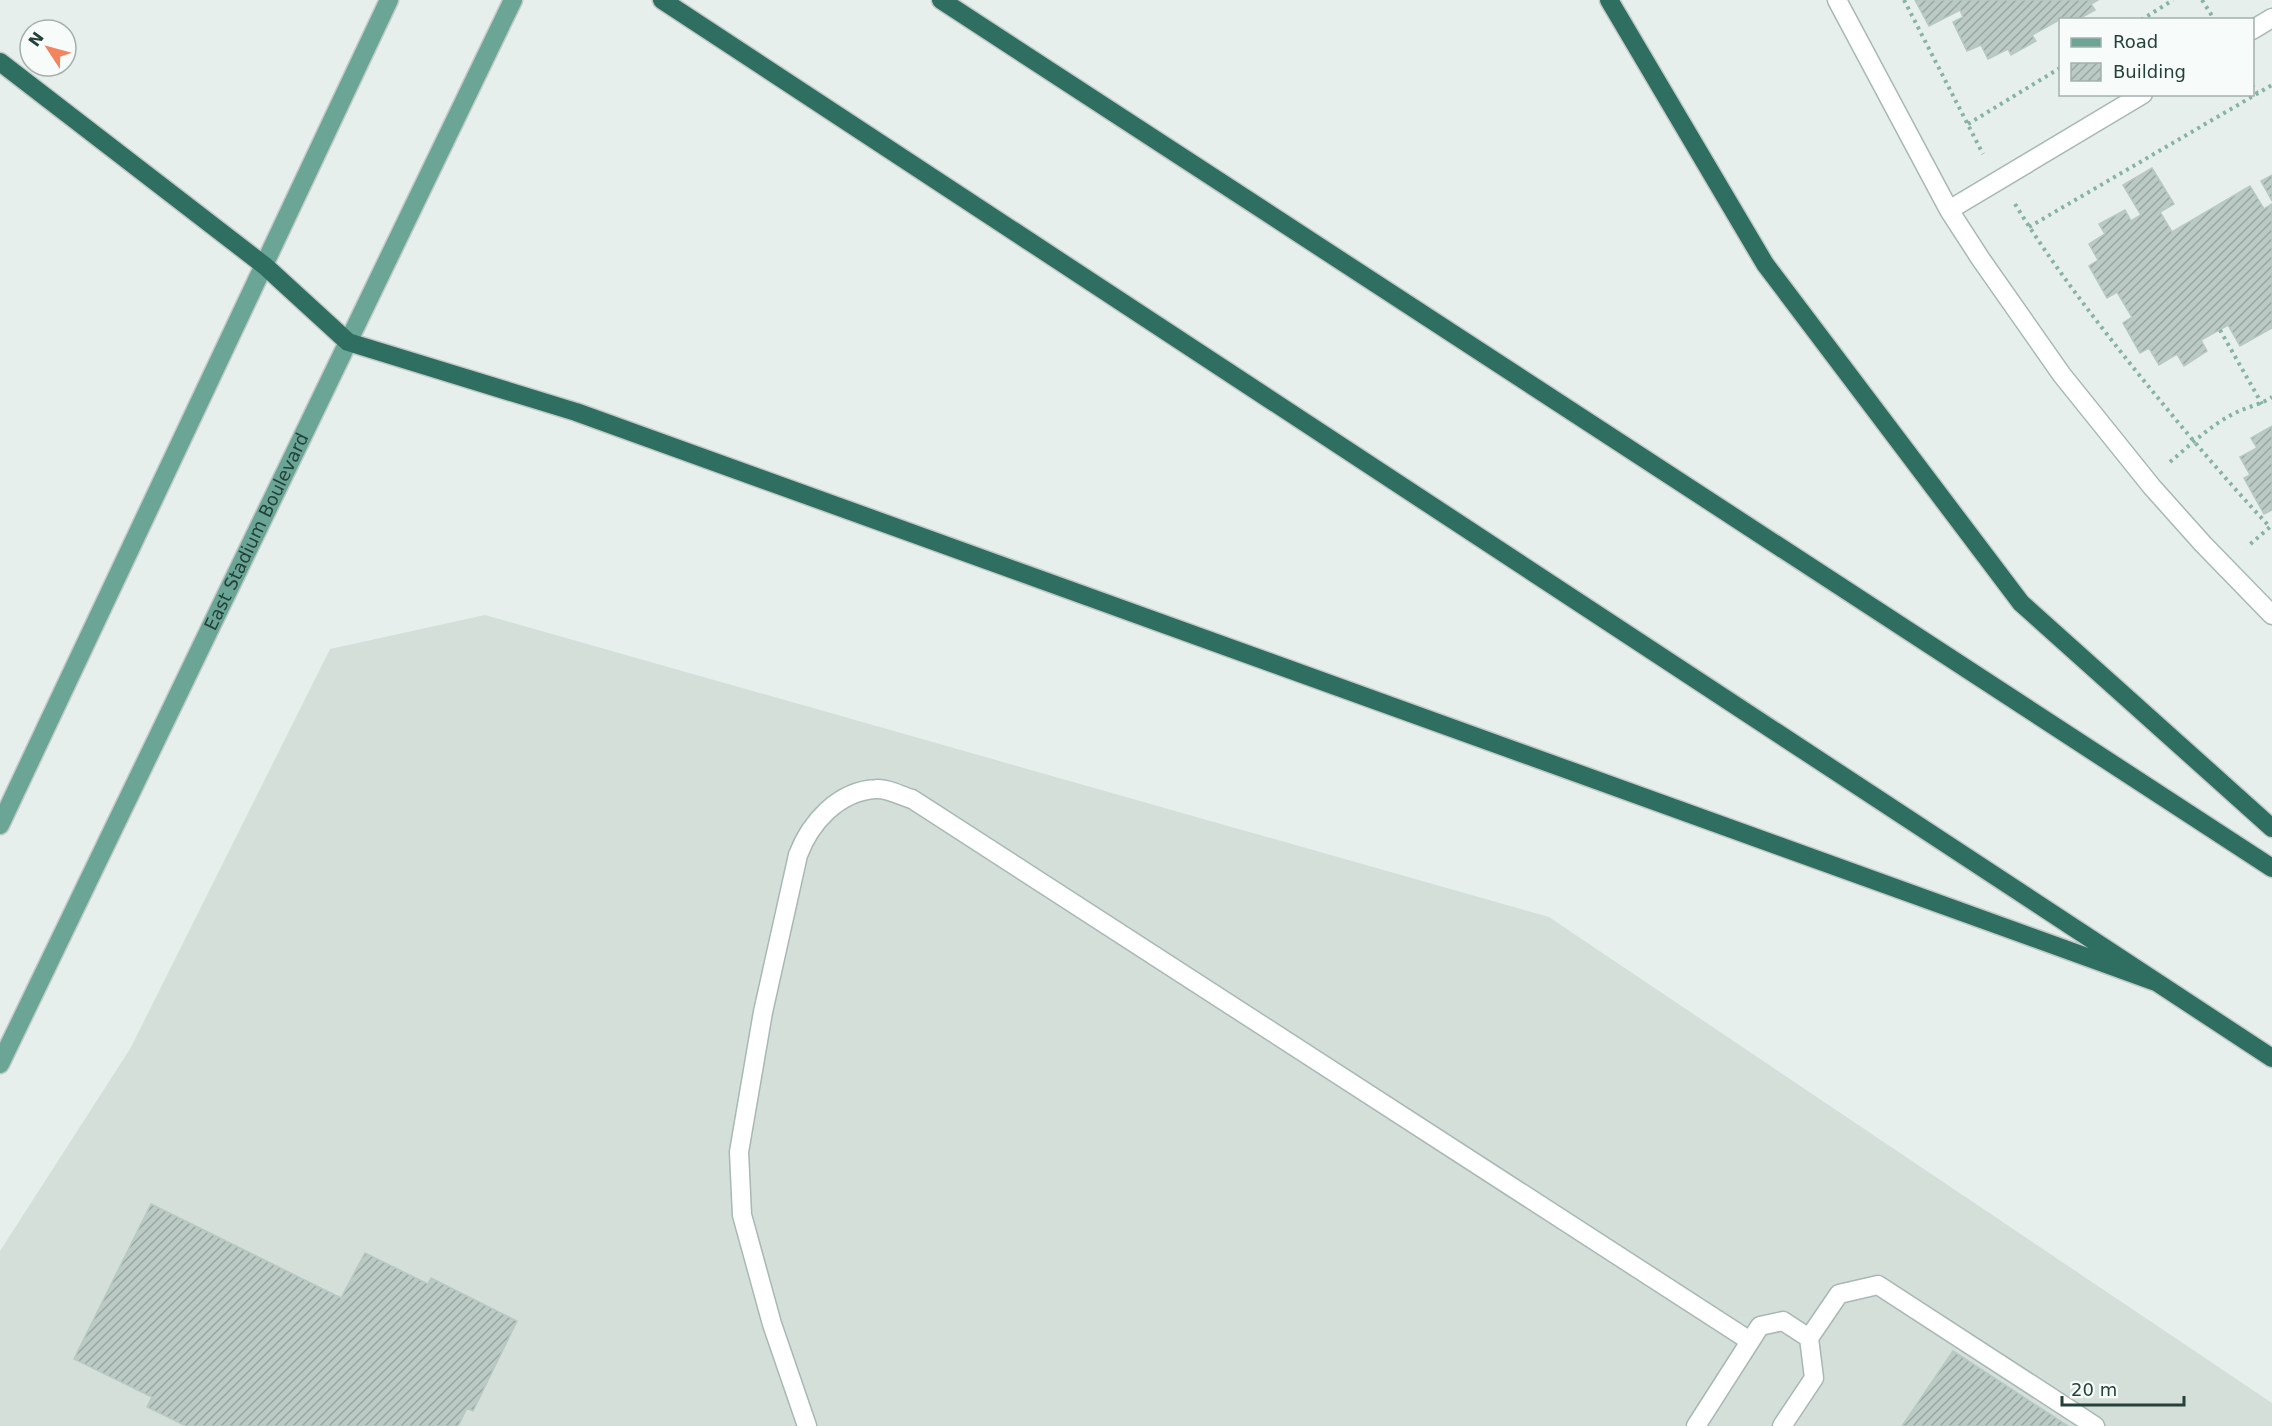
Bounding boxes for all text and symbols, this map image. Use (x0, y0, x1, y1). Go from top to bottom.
north arrow (18, 18, 78, 78)
legend (2059, 18, 2254, 96)
text: N (25, 28, 48, 50)
text: Road (2113, 31, 2158, 52)
text: Building (2113, 61, 2186, 82)
street label: East Stadium Boulevard (200, 429, 313, 633)
scale bar (2062, 1369, 2184, 1407)
text: 20 m (2071, 1379, 2117, 1400)

